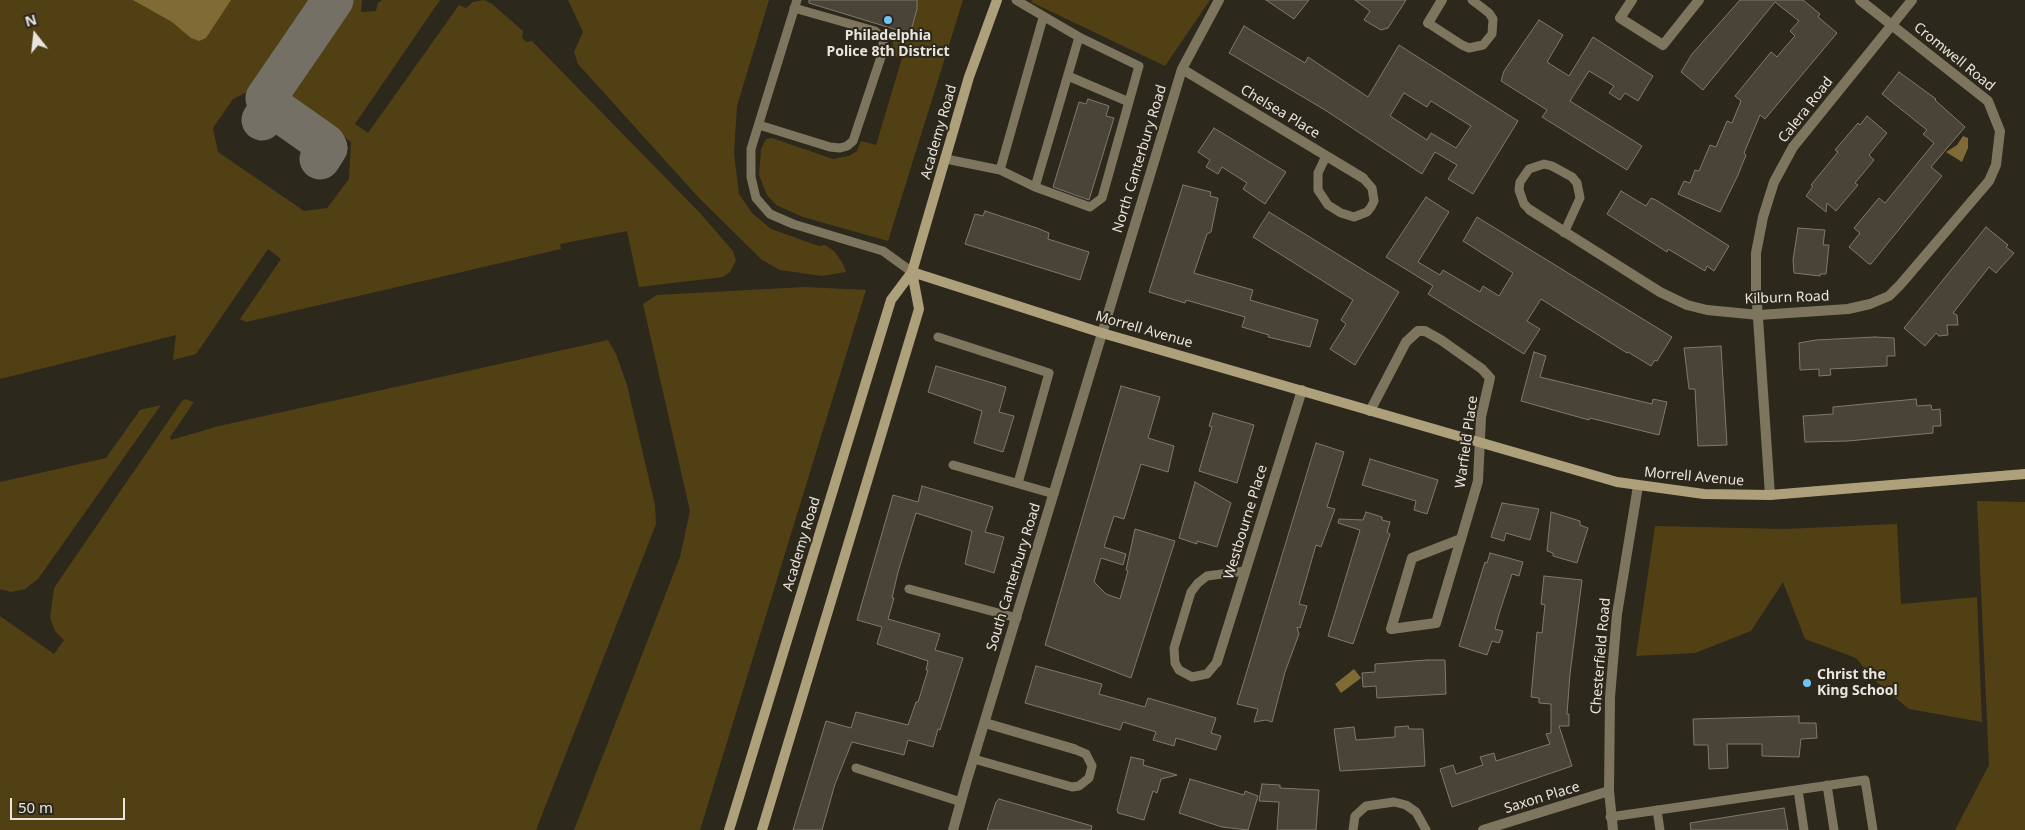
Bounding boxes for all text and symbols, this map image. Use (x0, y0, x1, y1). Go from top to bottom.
text: N (23, 9, 39, 31)
north arrow (10, 10, 60, 60)
marker: Philadelphia Police 8th District (882, 14, 894, 26)
street label: Cromwell Road (1910, 19, 1998, 95)
place label: Philadelphia Police 8th District (826, 28, 950, 60)
street label: Calera Road (1775, 74, 1837, 146)
street label: Chelsea Place (1237, 82, 1323, 142)
street label: Academy Road (917, 83, 961, 181)
street label: North Canterbury Road (1109, 83, 1171, 235)
street label: Kilburn Road (1744, 288, 1830, 308)
street label: Morrell Avenue (1093, 308, 1195, 352)
street label: Warfield Place (1452, 395, 1482, 489)
street label: Westbourne Place (1221, 463, 1271, 581)
street label: Morrell Avenue (1643, 464, 1745, 490)
street label: Academy Road (780, 495, 824, 593)
street label: South Canterbury Road (983, 501, 1045, 653)
street label: Chesterfield Road (1588, 597, 1614, 715)
place label: Christ the King School (1817, 667, 1898, 700)
marker: Christ the King School (1801, 677, 1813, 689)
street label: Saxon Place (1502, 779, 1582, 817)
scale bar (12, 788, 128, 820)
text: 50 m (18, 797, 53, 817)

